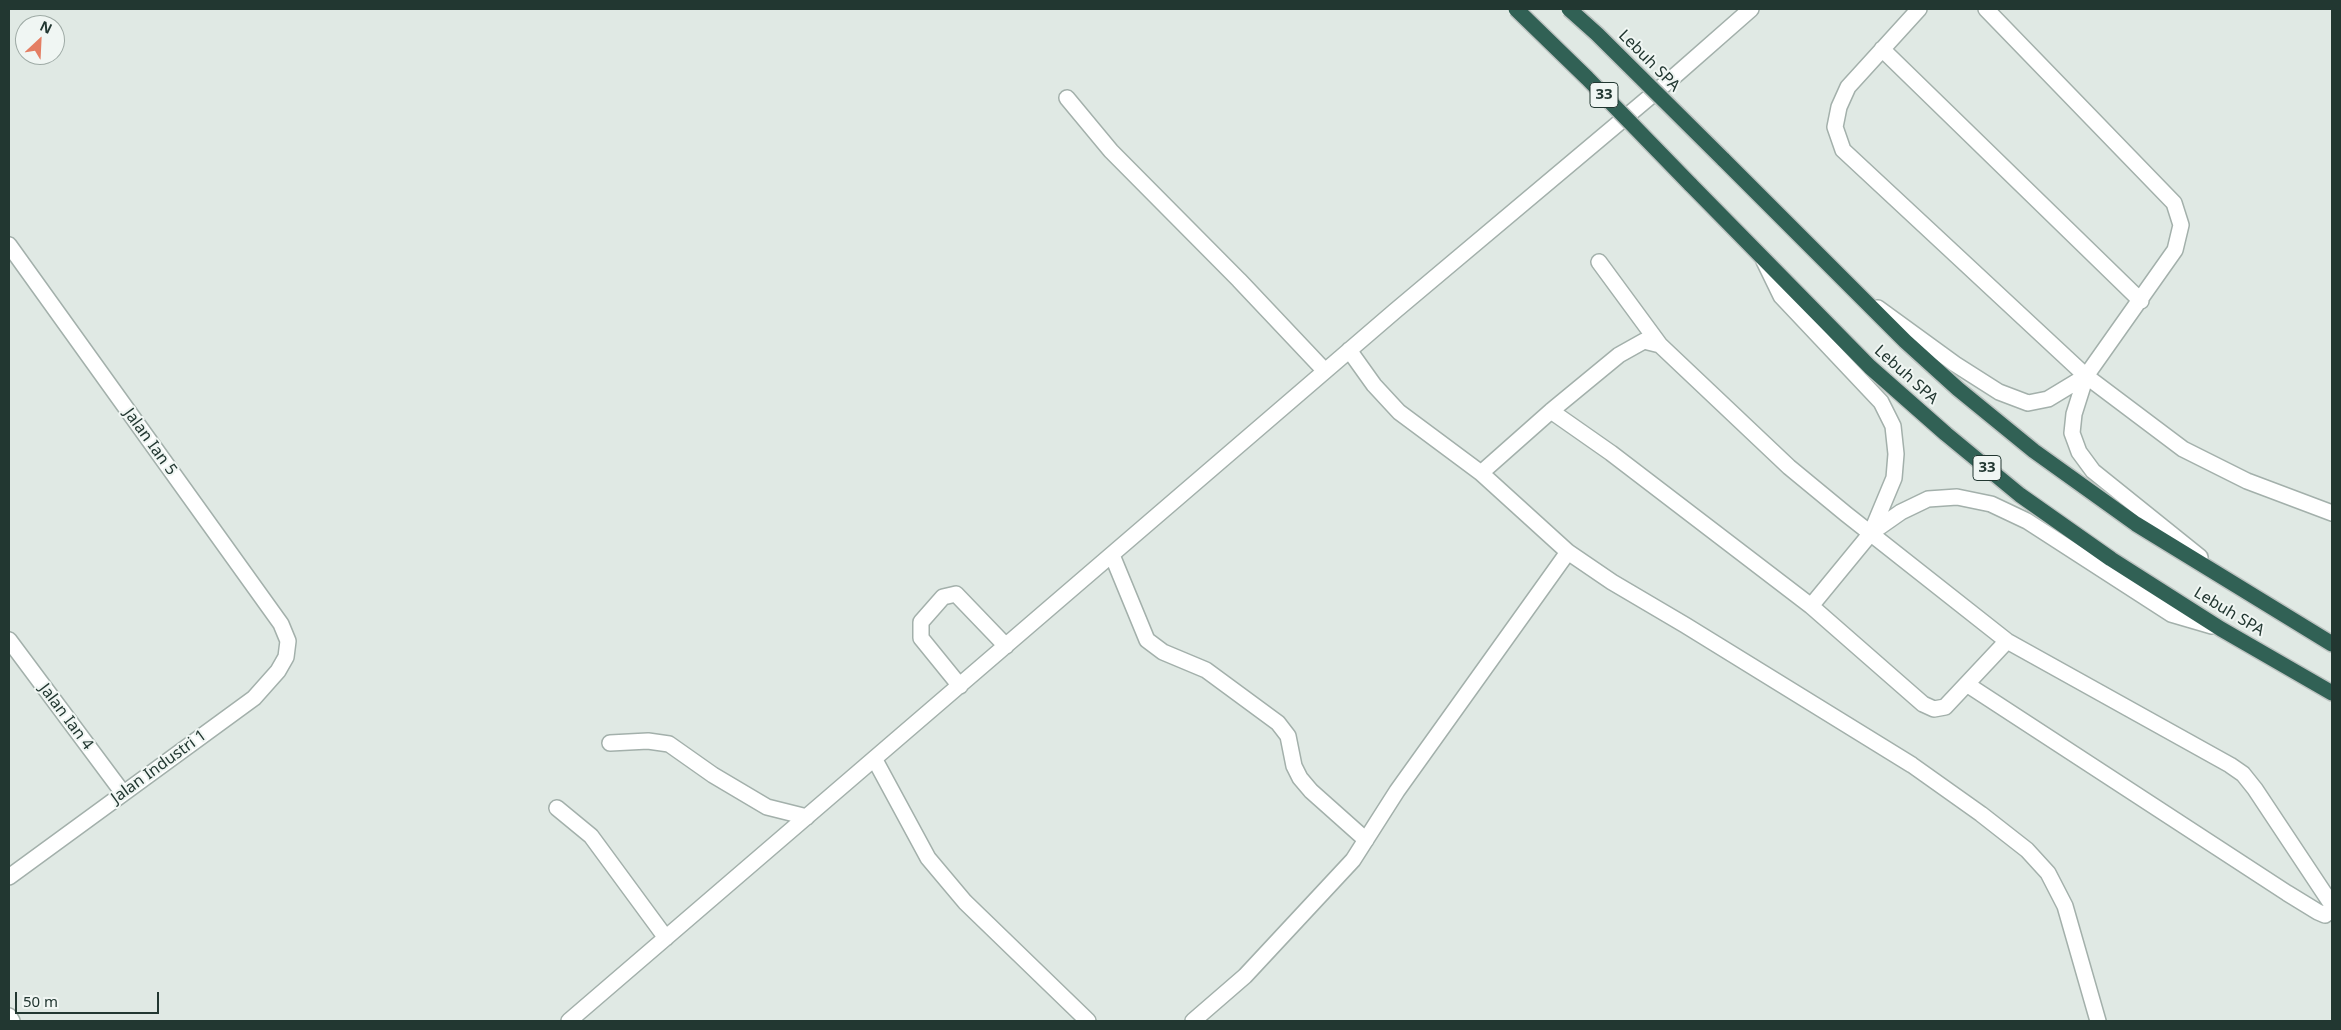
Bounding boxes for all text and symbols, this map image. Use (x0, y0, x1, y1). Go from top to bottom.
north arrow (15, 15, 65, 65)
text: N (37, 16, 55, 38)
street label: Lebuh SPA (1614, 26, 1684, 96)
road number: 33 (1590, 82, 1618, 108)
street label: Lebuh SPA (1870, 341, 1942, 409)
street label: Jalan Ian 5 (119, 405, 181, 479)
road number: 33 (1973, 456, 2001, 480)
street label: Lebuh SPA (2190, 583, 2268, 641)
street label: Jalan Ian 4 (35, 680, 97, 754)
street label: Jalan Industri 1 (108, 726, 210, 808)
scale bar (18, 982, 161, 1014)
text: 50 m (23, 991, 58, 1011)

